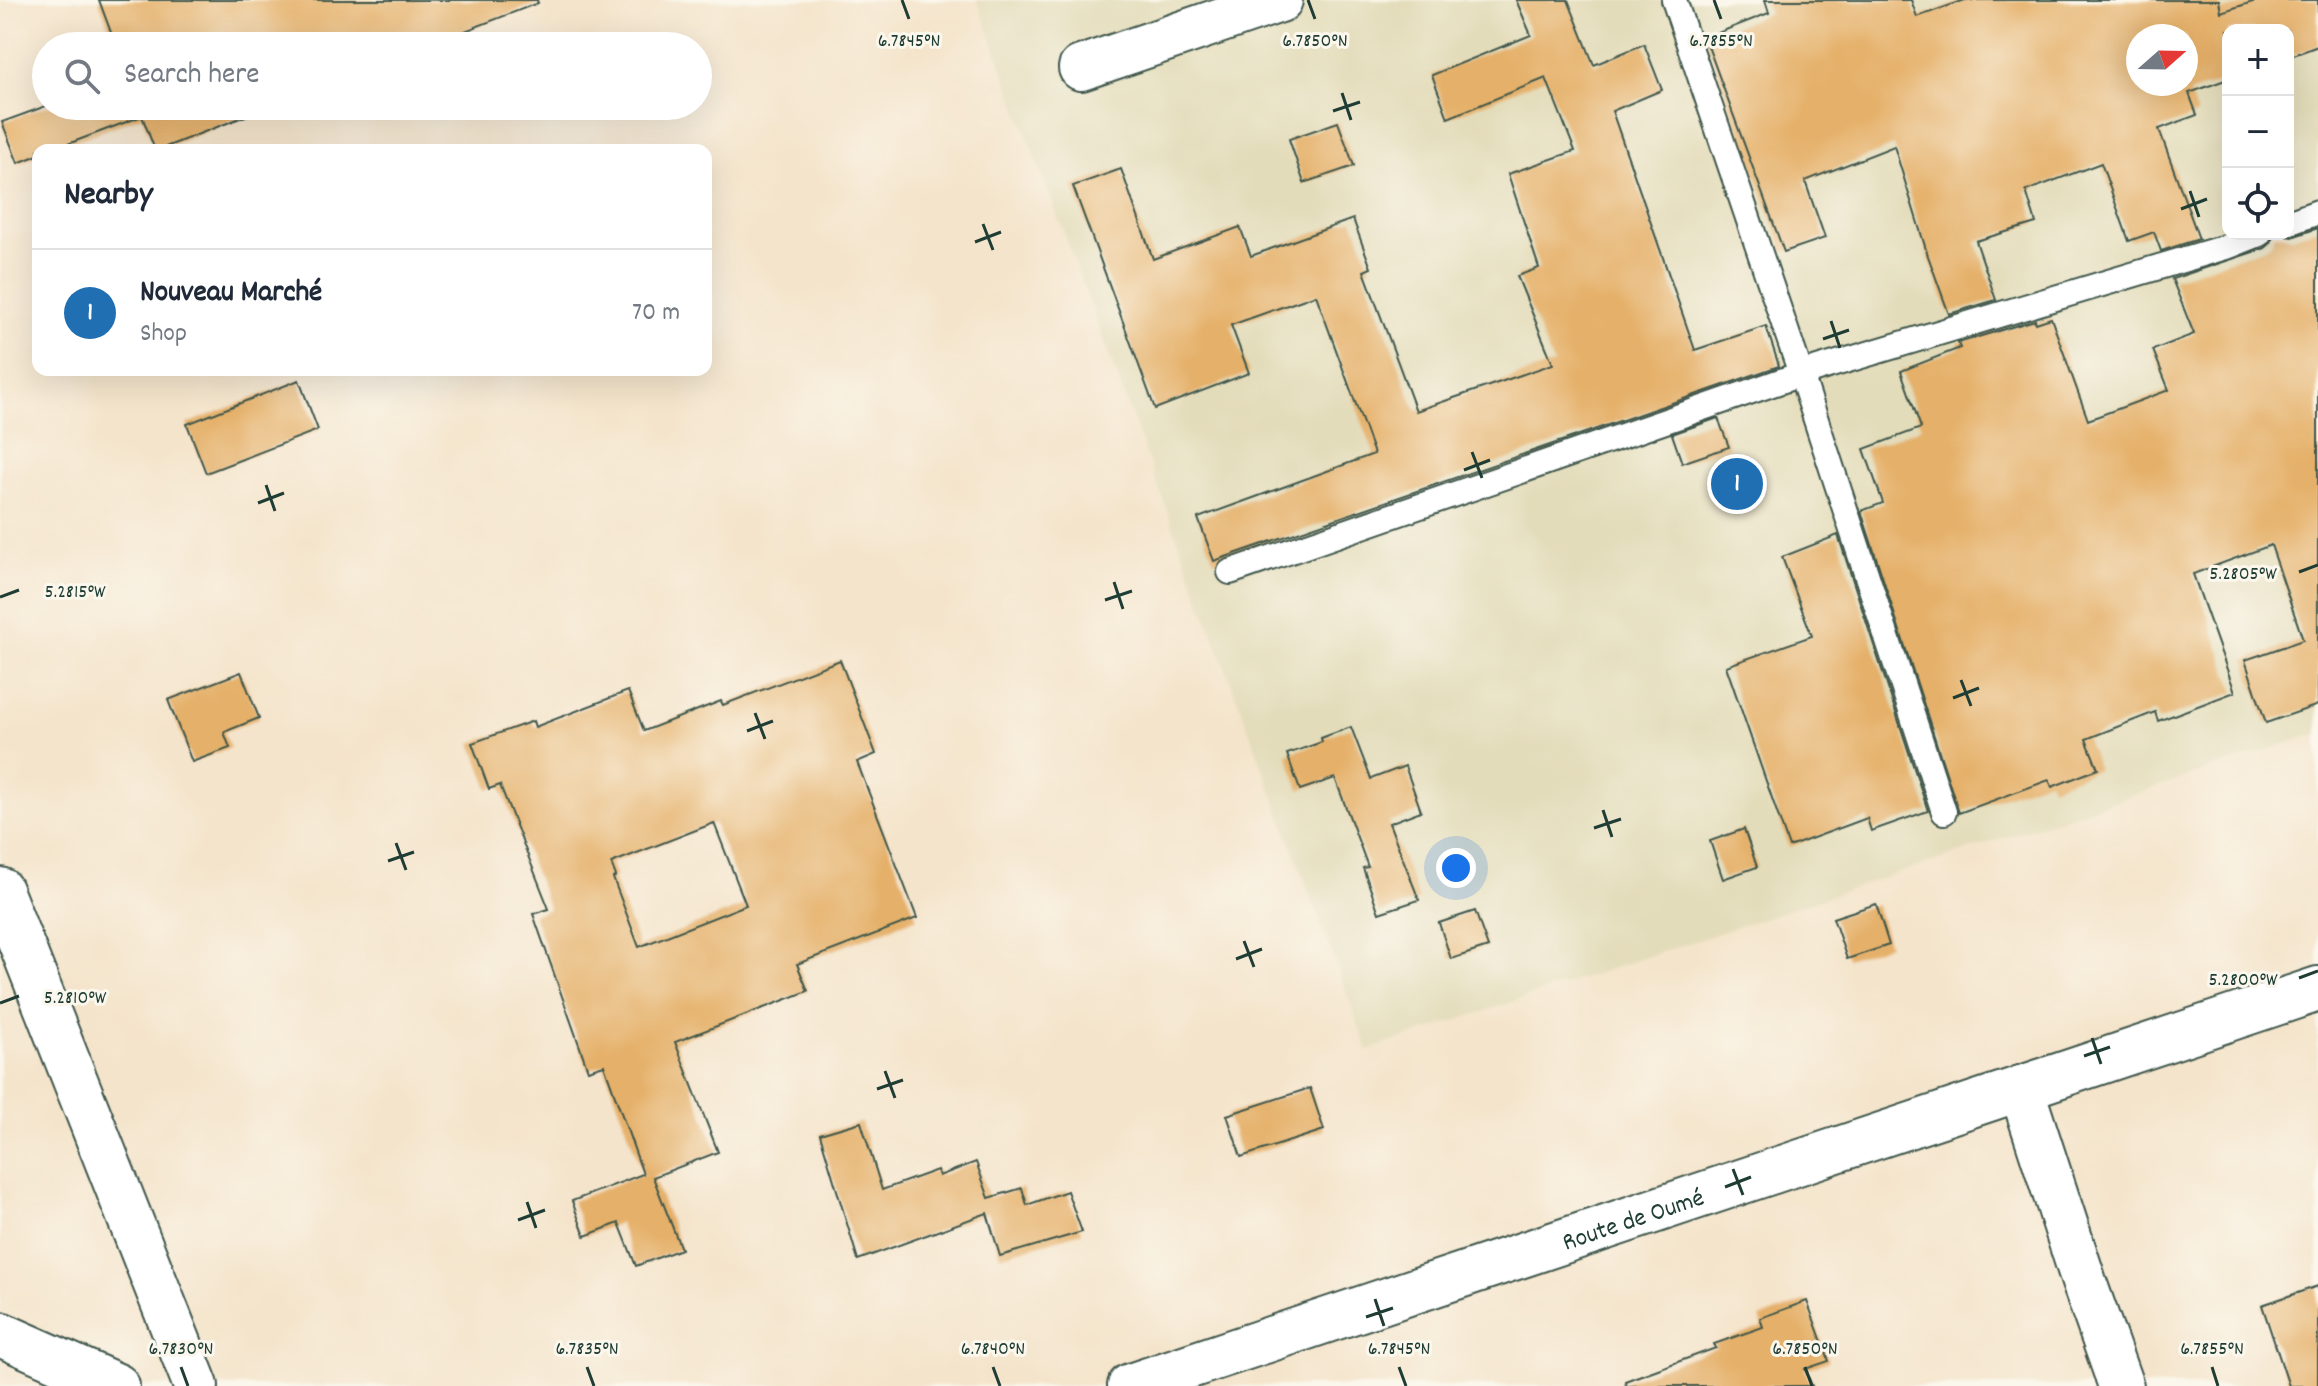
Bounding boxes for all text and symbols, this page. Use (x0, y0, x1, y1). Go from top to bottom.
north arrow (2126, 24, 2198, 96)
map controls (2222, 24, 2294, 240)
button: + (2222, 24, 2294, 96)
text: 6.7845°N (878, 28, 940, 56)
text: 6.7850°N (1282, 28, 1348, 56)
text: 6.7855°N (1689, 28, 1753, 56)
search box (32, 32, 712, 120)
icon: search (60, 54, 104, 98)
text: Search here (124, 55, 260, 98)
button: − (2222, 96, 2294, 168)
button: locate (2222, 168, 2294, 240)
text: Nearby (64, 172, 153, 221)
text: Nouveau Marché (140, 273, 322, 316)
text: 1 (87, 295, 93, 332)
text: 70 m (632, 295, 680, 332)
text: Shop (140, 316, 187, 353)
pin: 1 (1711, 454, 1763, 514)
text: 5.2805°W (2209, 561, 2277, 589)
text: 5.2815°W (45, 579, 106, 607)
your location (1436, 848, 1476, 888)
text: 5.2800°W (2208, 967, 2278, 995)
text: 5.2810°W (44, 985, 107, 1013)
street label: Route de Oumé (1558, 1180, 1710, 1262)
text: 6.7830°N (149, 1336, 213, 1364)
text: 6.7835°N (555, 1336, 619, 1364)
text: 6.7840°N (961, 1336, 1025, 1364)
text: 6.7845°N (1368, 1336, 1430, 1364)
text: 6.7850°N (1772, 1336, 1838, 1364)
text: 6.7855°N (2180, 1336, 2244, 1364)

